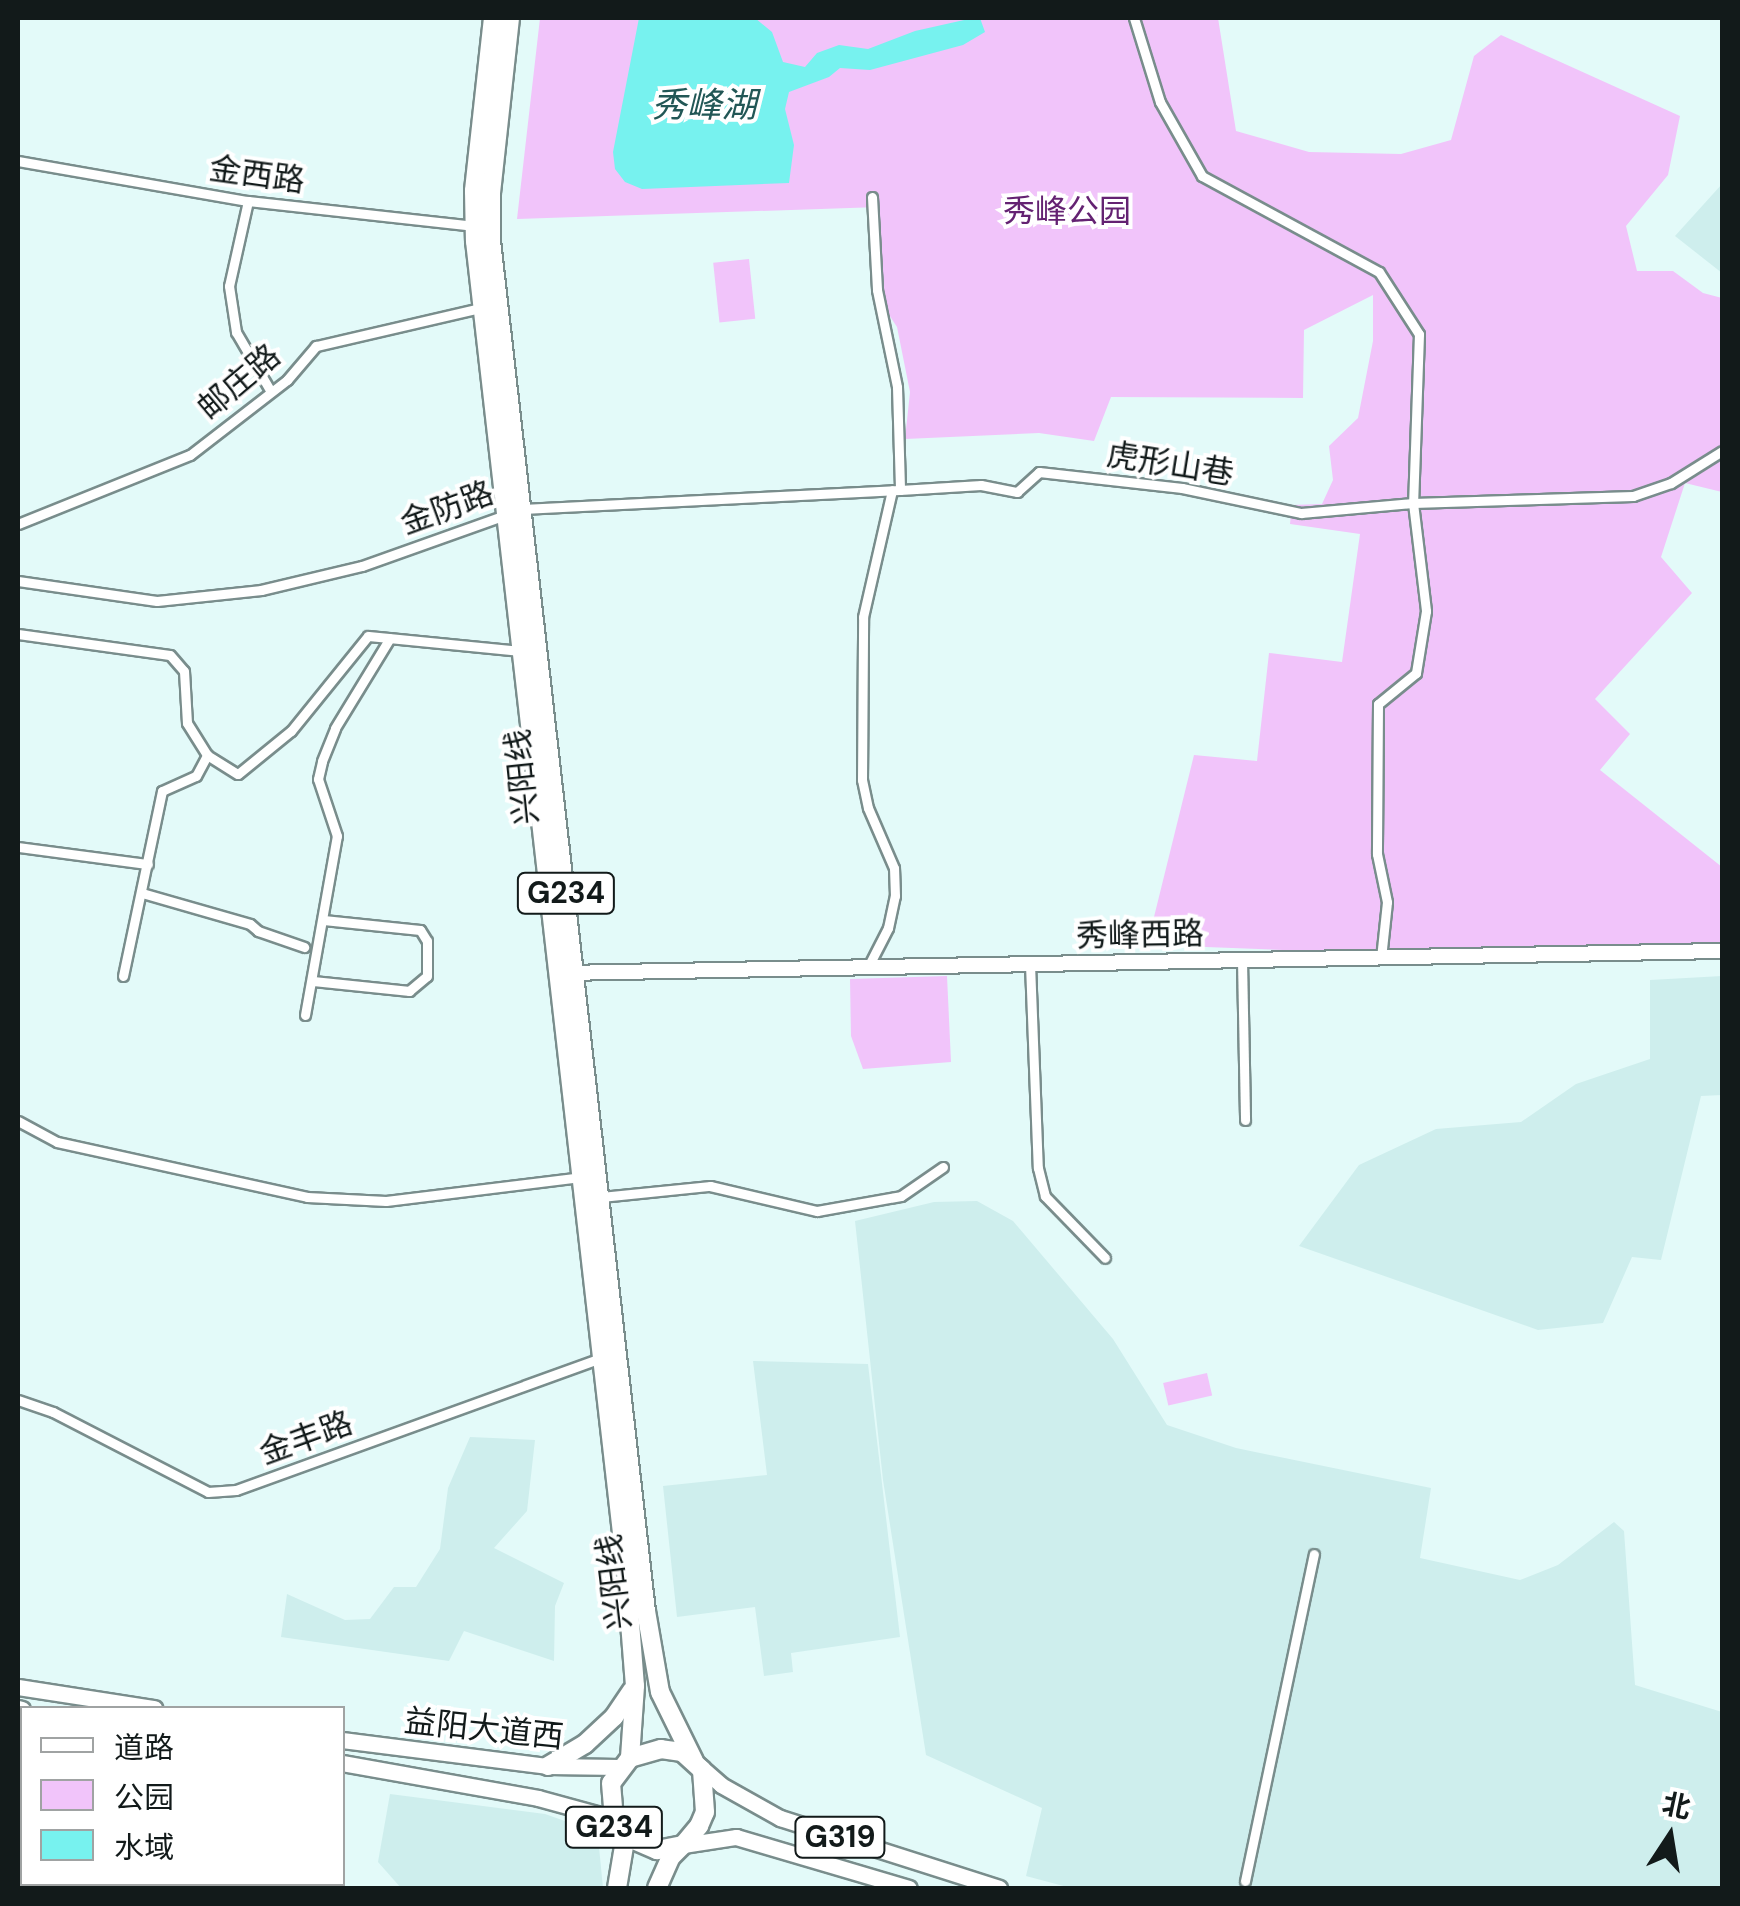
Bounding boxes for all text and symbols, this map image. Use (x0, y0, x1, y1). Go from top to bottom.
water label: 秀峰湖 (652, 84, 756, 126)
street label: 金西路 (207, 149, 307, 201)
park label: 秀峰公园 (1003, 192, 1131, 230)
street label: 邮庄路 (190, 336, 288, 428)
street label: 虎形山巷 (1104, 435, 1236, 493)
street label: 金防路 (395, 474, 499, 542)
street label: 兴阳线 (498, 727, 546, 827)
road number: G234 (516, 868, 616, 918)
street label: 秀峰西路 (1076, 915, 1204, 955)
street label: 金丰路 (254, 1404, 358, 1472)
street label: 兴阳线 (589, 1532, 639, 1632)
street label: 益阳大道西 (402, 1702, 566, 1756)
legend (20, 1706, 345, 1886)
text: 道路 (114, 1728, 174, 1767)
text: 公园 (114, 1778, 174, 1817)
text: 北 (1659, 1785, 1694, 1827)
north arrow (1620, 1786, 1720, 1886)
road number: G234 (564, 1802, 664, 1852)
road number: G319 (792, 1812, 888, 1862)
text: 水域 (114, 1828, 174, 1867)

